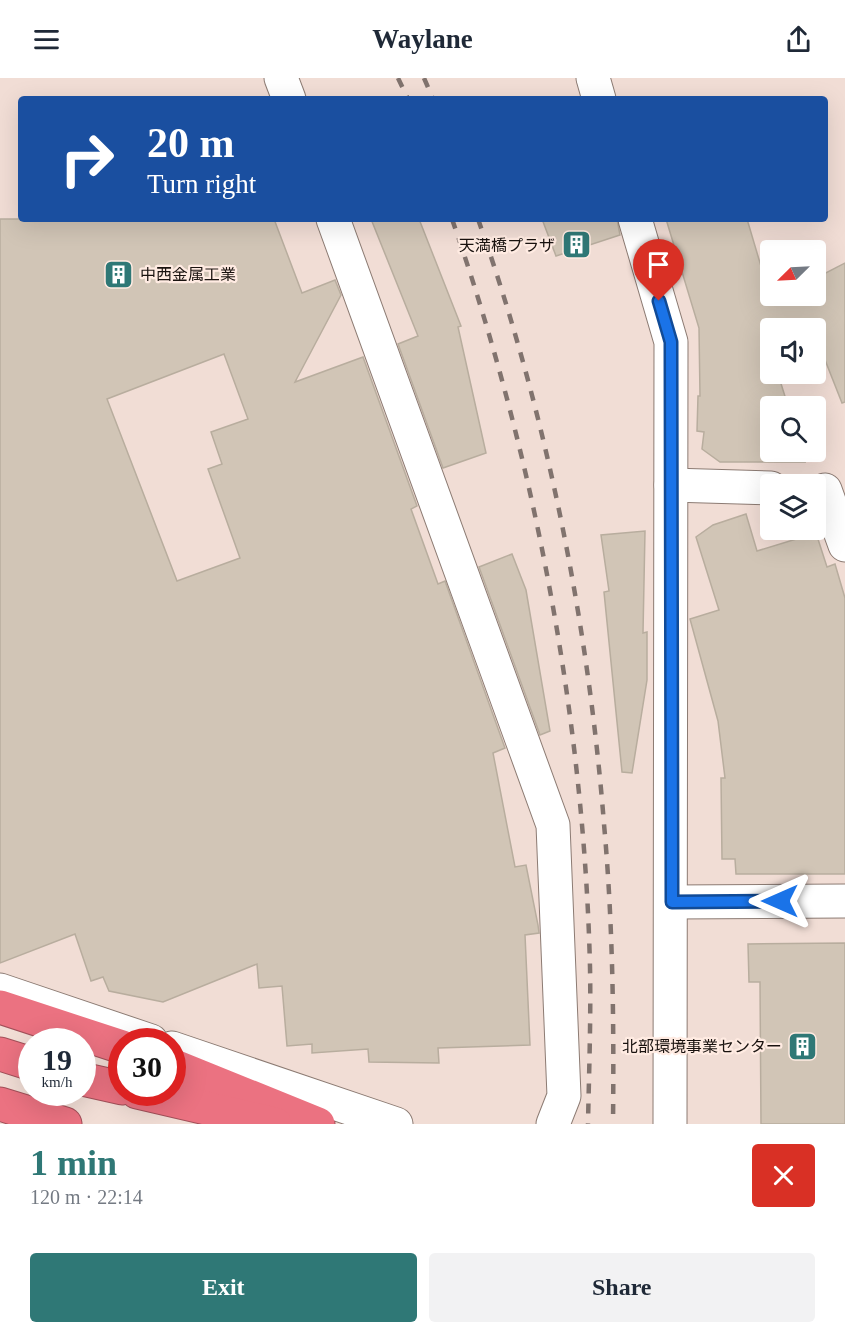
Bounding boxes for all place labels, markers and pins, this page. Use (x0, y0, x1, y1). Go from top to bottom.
building icon: 天満橋プラザ (560, 229, 592, 261)
place label: 天満橋プラザ (459, 237, 555, 254)
pin (633, 239, 684, 301)
building icon: 中西金属工業 (103, 258, 135, 290)
place label: 中西金属工業 (140, 266, 236, 283)
building icon: 北部環境事業センター (787, 1030, 819, 1062)
place label: 北部環境事業センター (622, 1038, 782, 1055)

